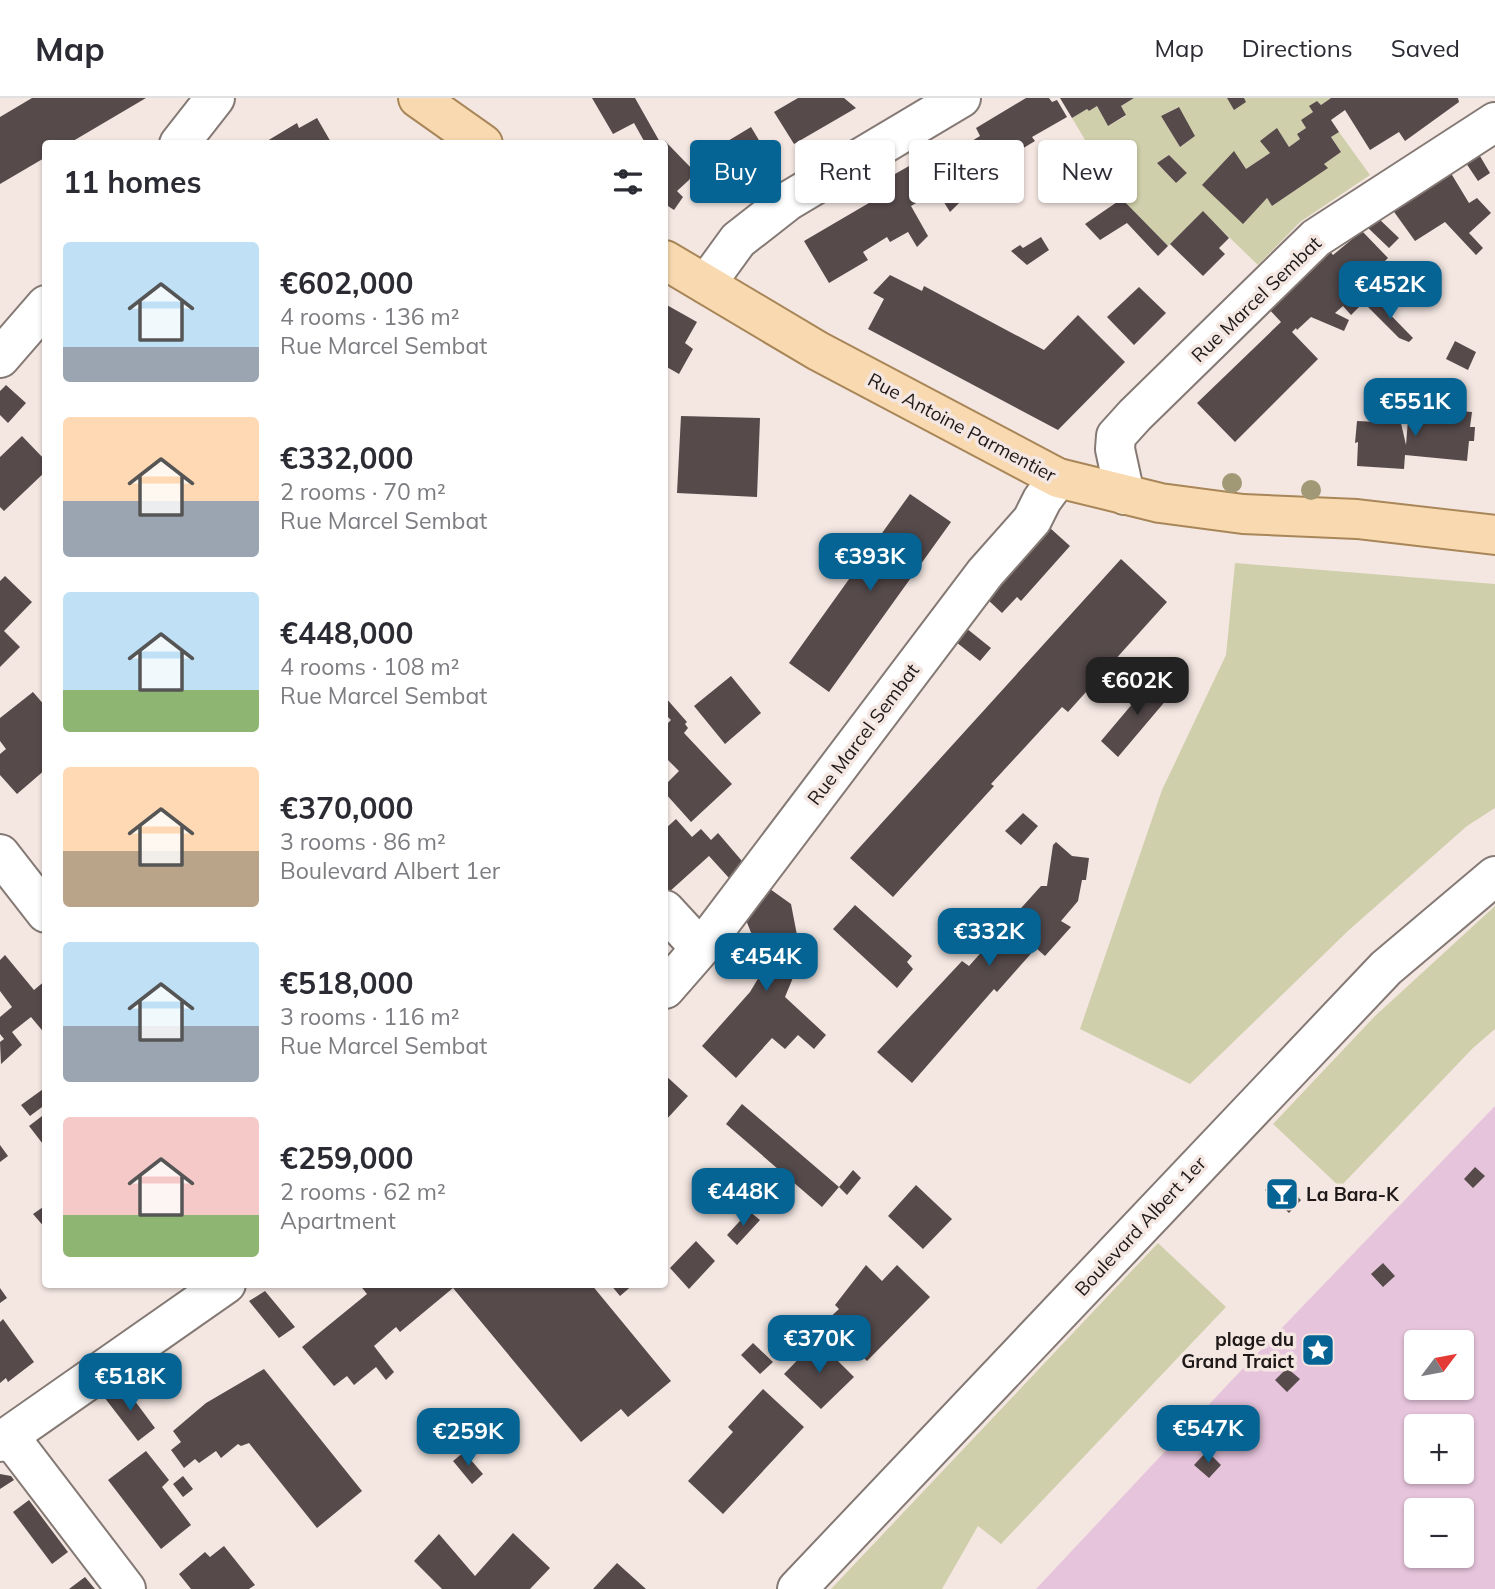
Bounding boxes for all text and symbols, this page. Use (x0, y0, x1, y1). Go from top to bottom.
text: Map (35, 28, 105, 69)
text: Map (1154, 33, 1204, 63)
text: Directions (1242, 33, 1353, 63)
text: Saved (1391, 33, 1460, 63)
chip: Buy (690, 140, 781, 203)
chip: Rent (795, 140, 895, 203)
chip: Filters (909, 140, 1024, 203)
chip: New (1038, 140, 1137, 203)
text: 11 homes (63, 163, 202, 201)
icon: filters (609, 163, 647, 201)
street label: Rue Marcel Sembat (1186, 231, 1326, 367)
pin: €452K (1341, 262, 1439, 321)
text: €602,000 (280, 264, 413, 302)
text: €452K (1355, 269, 1425, 298)
icon: home (119, 270, 203, 354)
text: 4 rooms · 136 m² (280, 302, 460, 331)
text: Rue Marcel Sembat (280, 331, 487, 360)
street label: Rue Antoine Parmentier (864, 367, 1060, 487)
pin: €551K (1366, 378, 1464, 438)
text: €551K (1380, 386, 1450, 415)
text: €332,000 (280, 439, 413, 477)
icon: home (119, 445, 203, 529)
text: 2 rooms · 70 m² (280, 477, 446, 506)
text: Rue Marcel Sembat (280, 506, 487, 535)
pin: €393K (821, 533, 919, 593)
text: €393K (835, 541, 905, 570)
text: €448,000 (280, 614, 413, 652)
icon: home (119, 620, 203, 704)
text: 4 rooms · 108 m² (280, 652, 460, 681)
street label: Rue Marcel Sembat (802, 658, 924, 810)
pin: €602K (1088, 658, 1186, 717)
text: €602K (1102, 665, 1172, 694)
text: Rue Marcel Sembat (280, 681, 487, 710)
text: €370,000 (280, 789, 413, 827)
icon: home (119, 795, 203, 879)
text: 3 rooms · 86 m² (280, 827, 446, 856)
text: Boulevard Albert 1er (280, 856, 500, 885)
pin: €332K (940, 908, 1038, 968)
text: €332K (954, 916, 1024, 945)
pin: €454K (717, 934, 815, 993)
text: €454K (731, 941, 801, 970)
text: €518,000 (280, 964, 413, 1002)
icon: home (119, 970, 203, 1054)
text: 3 rooms · 116 m² (280, 1002, 460, 1031)
text: Rue Marcel Sembat (280, 1031, 487, 1060)
text: €259,000 (280, 1139, 413, 1177)
icon: home (119, 1145, 203, 1229)
street label: Boulevard Albert 1er (1069, 1151, 1211, 1301)
pin: €448K (694, 1168, 792, 1228)
bar icon: La Bara-K (1263, 1175, 1301, 1213)
text: €448K (708, 1176, 778, 1205)
text: 2 rooms · 62 m² (280, 1177, 446, 1206)
place label: La Bara-K (1306, 1182, 1400, 1206)
text: Apartment (280, 1206, 396, 1235)
pin: €370K (770, 1316, 868, 1375)
text: €370K (784, 1323, 854, 1352)
place label: plage du Grand Traict (1181, 1327, 1294, 1373)
north arrow (1404, 1330, 1474, 1400)
map controls (1404, 1330, 1474, 1568)
place icon: plage du Grand Traict (1299, 1331, 1337, 1369)
pin: €518K (81, 1354, 179, 1413)
text: €518K (95, 1361, 165, 1390)
pin: €547K (1159, 1406, 1257, 1465)
pin: €259K (419, 1408, 517, 1468)
text: €547K (1173, 1413, 1243, 1442)
button: + (1404, 1414, 1474, 1484)
text: €259K (433, 1416, 503, 1445)
button: − (1404, 1498, 1474, 1568)

